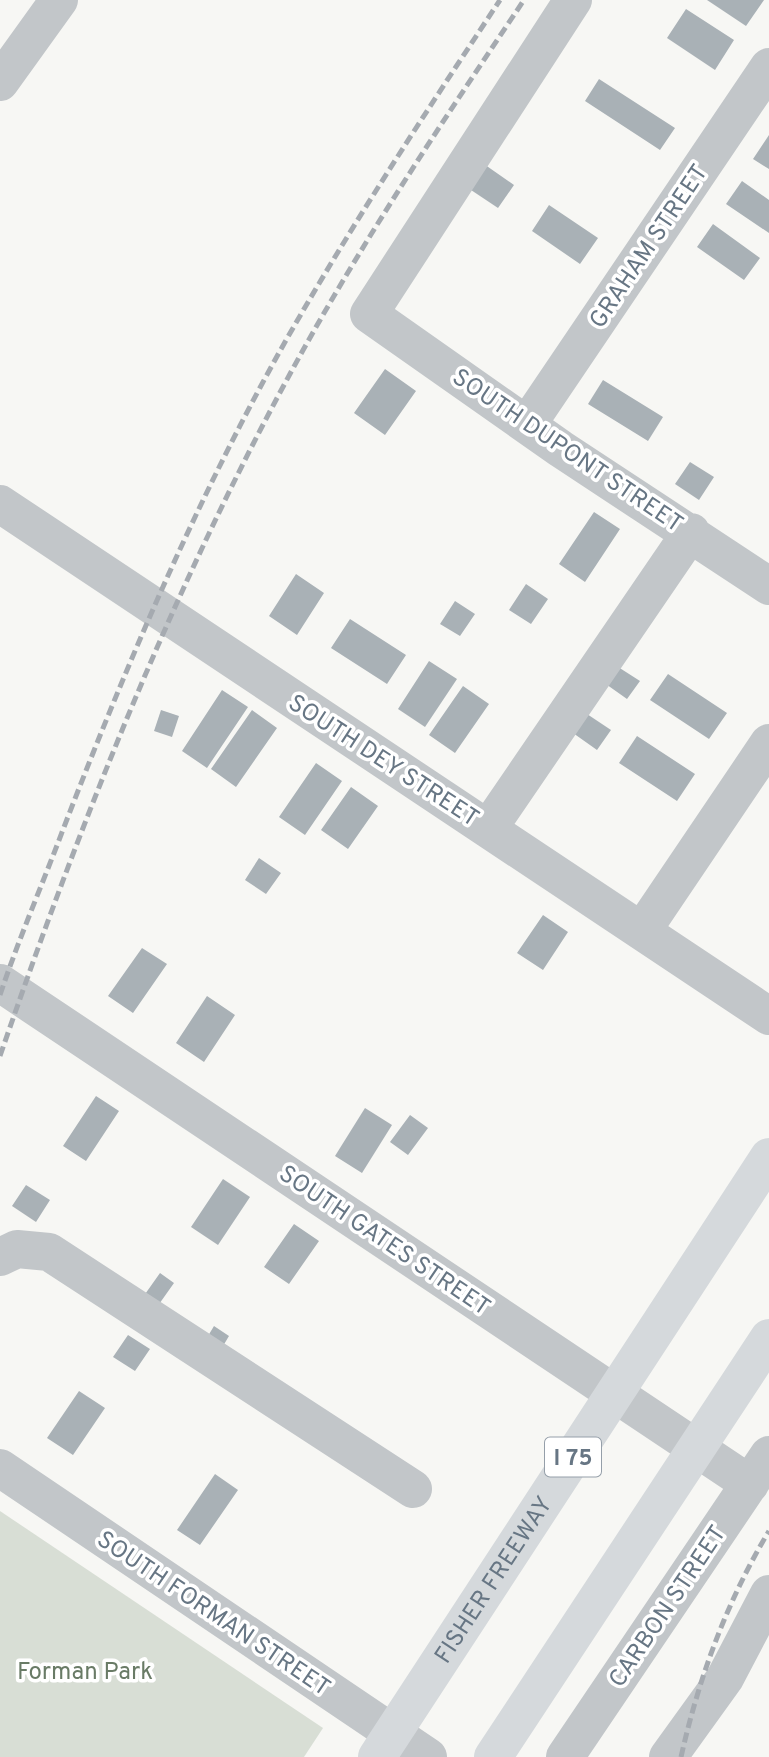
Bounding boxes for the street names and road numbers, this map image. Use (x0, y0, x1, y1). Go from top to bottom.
street label: GRAHAM STREET (584, 160, 716, 335)
street label: SOUTH DUPONT STREET (446, 363, 688, 540)
street label: SOUTH DEY STREET (282, 689, 484, 835)
street label: SOUTH GATES STREET (272, 1160, 495, 1324)
road number: I 75 (545, 1438, 601, 1476)
street label: FISHER FREEWAY (429, 1491, 560, 1670)
street label: CARBON STREET (603, 1520, 734, 1694)
street label: SOUTH FORMAN STREET (90, 1525, 335, 1704)

